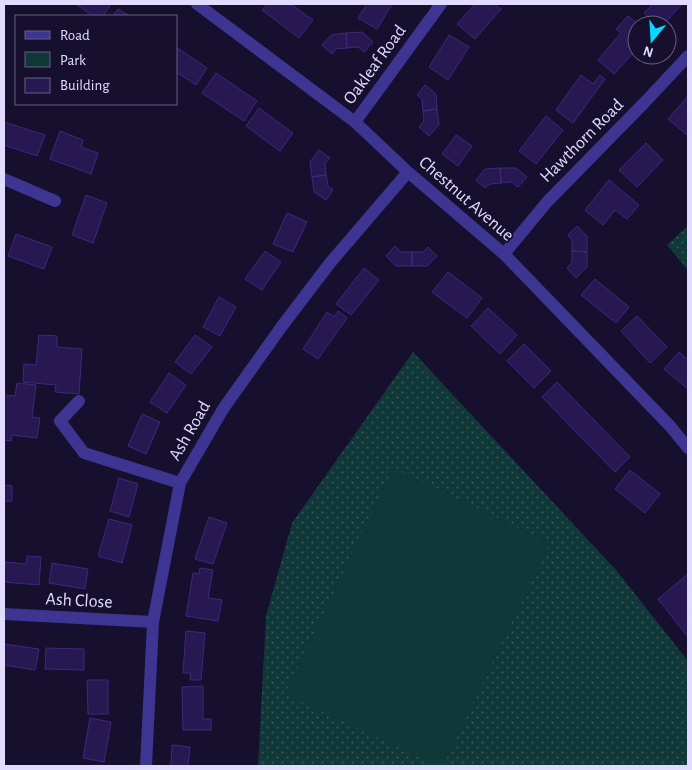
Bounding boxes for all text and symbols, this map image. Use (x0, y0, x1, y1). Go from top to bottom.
legend (15, 15, 178, 105)
north arrow (627, 15, 677, 65)
street label: Oakleaf Road (340, 22, 410, 108)
text: Road (60, 28, 90, 43)
text: N (641, 43, 655, 60)
text: Park (60, 53, 86, 68)
text: Building (60, 78, 110, 93)
street label: Hawthorn Road (537, 96, 627, 186)
street label: Chestnut Avenue (415, 153, 517, 245)
street label: Ash Road (166, 398, 214, 464)
street label: Ash Close (45, 590, 113, 612)

